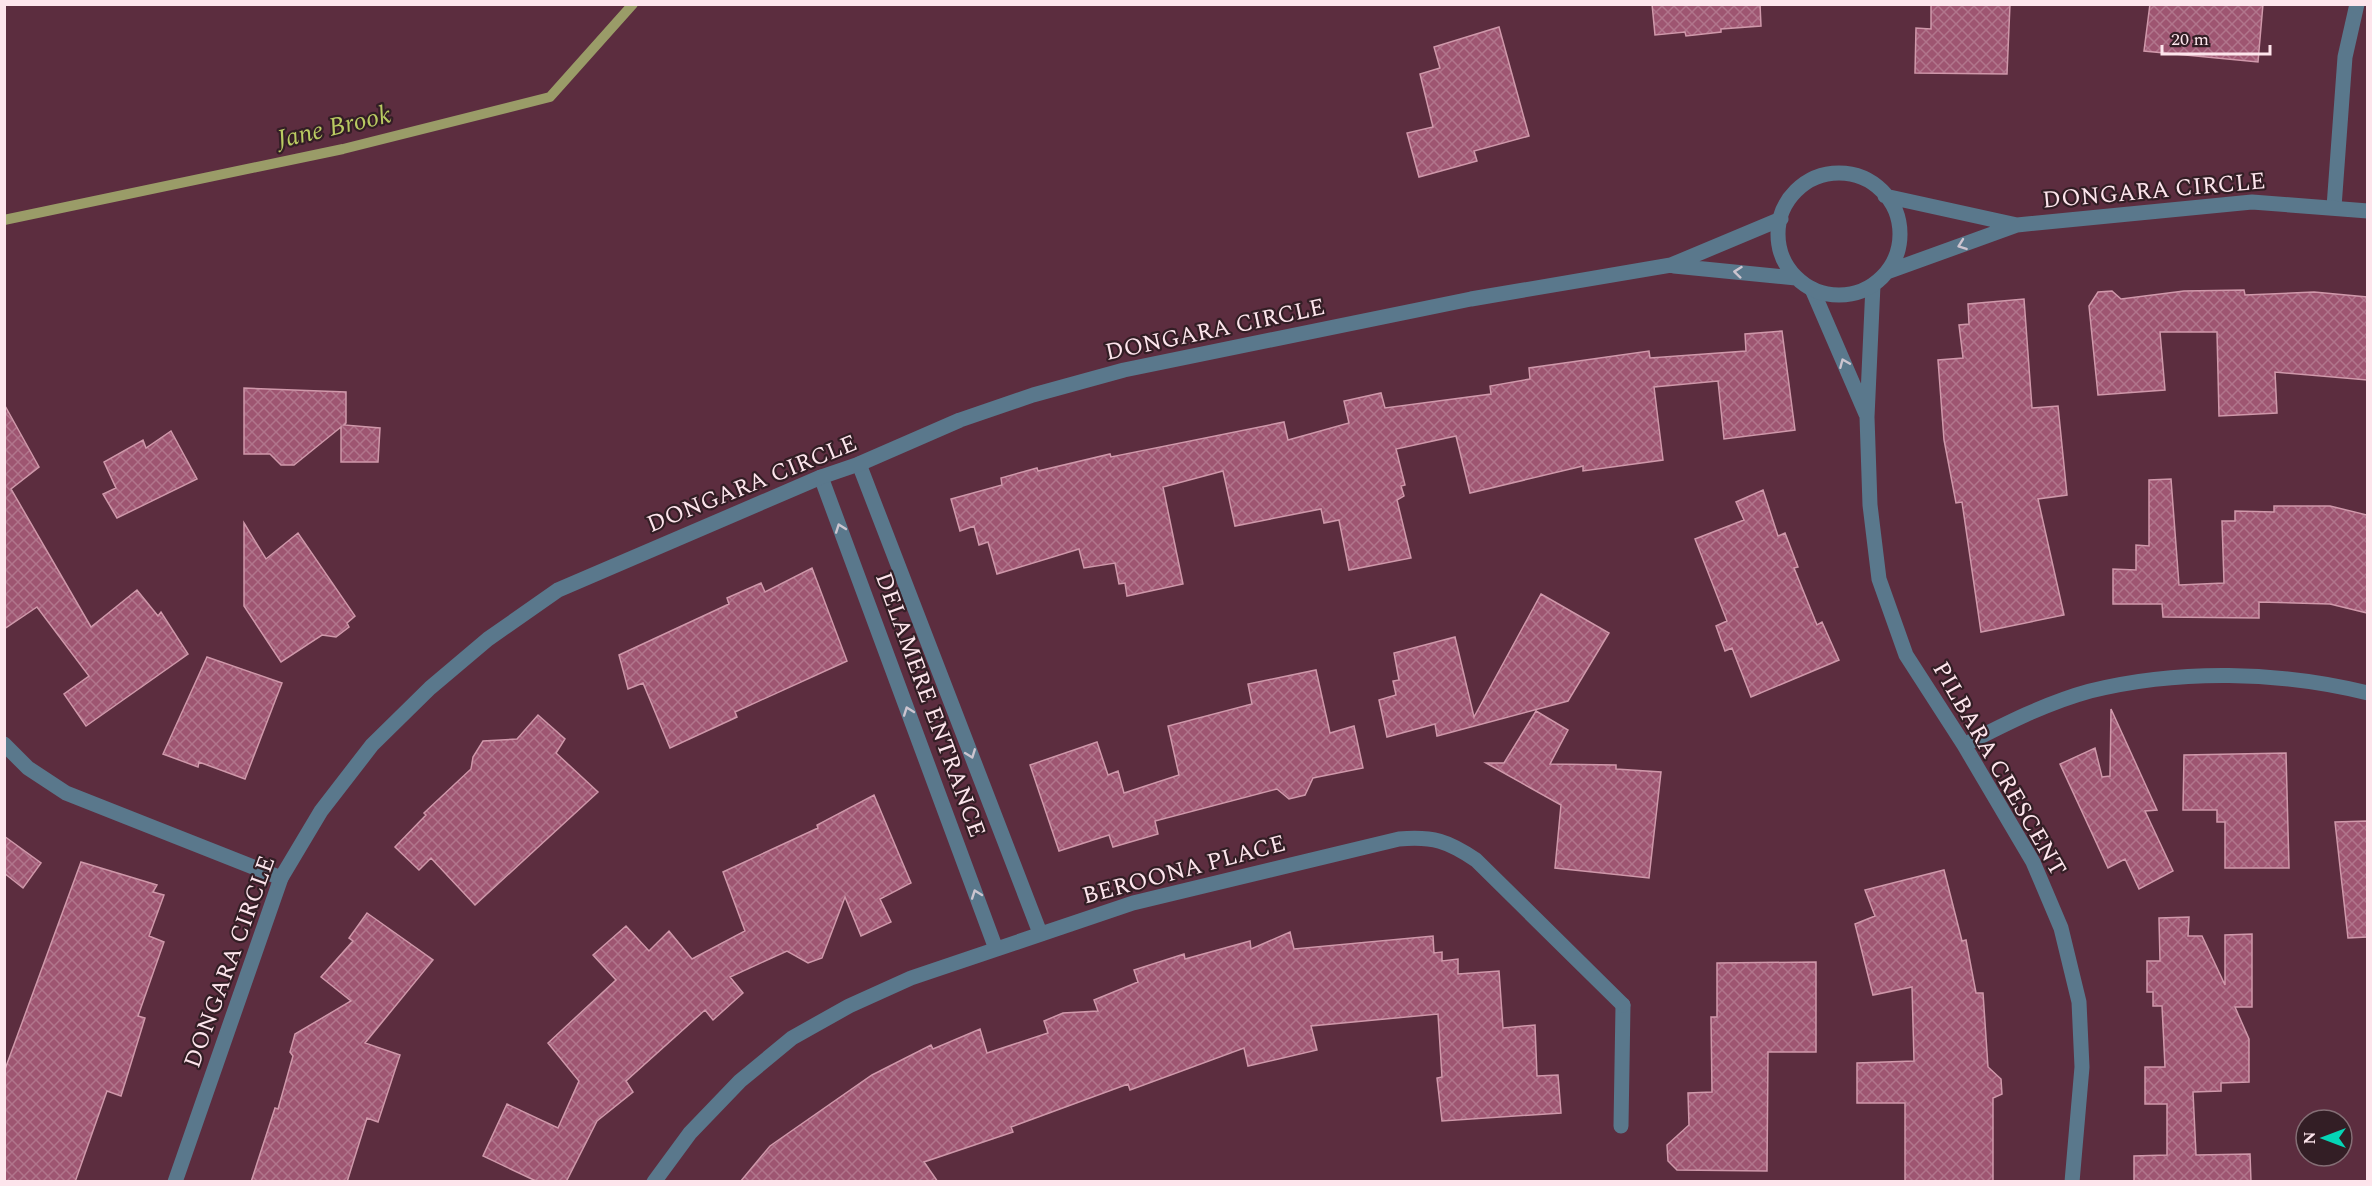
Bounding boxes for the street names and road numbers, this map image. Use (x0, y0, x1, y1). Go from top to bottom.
street label: DONGARA CIRCLE (2041, 163, 2267, 219)
street label: DONGARA CIRCLE (1102, 289, 1328, 371)
street label: DONGARA CIRCLE (641, 425, 863, 543)
street label: DELAMERE ENTRANCE (865, 567, 995, 843)
street label: PILBARA CRESCENT (1923, 655, 2075, 883)
street label: BEROONA PLACE (1078, 826, 1290, 914)
street label: DONGARA CIRCLE (175, 851, 285, 1073)

